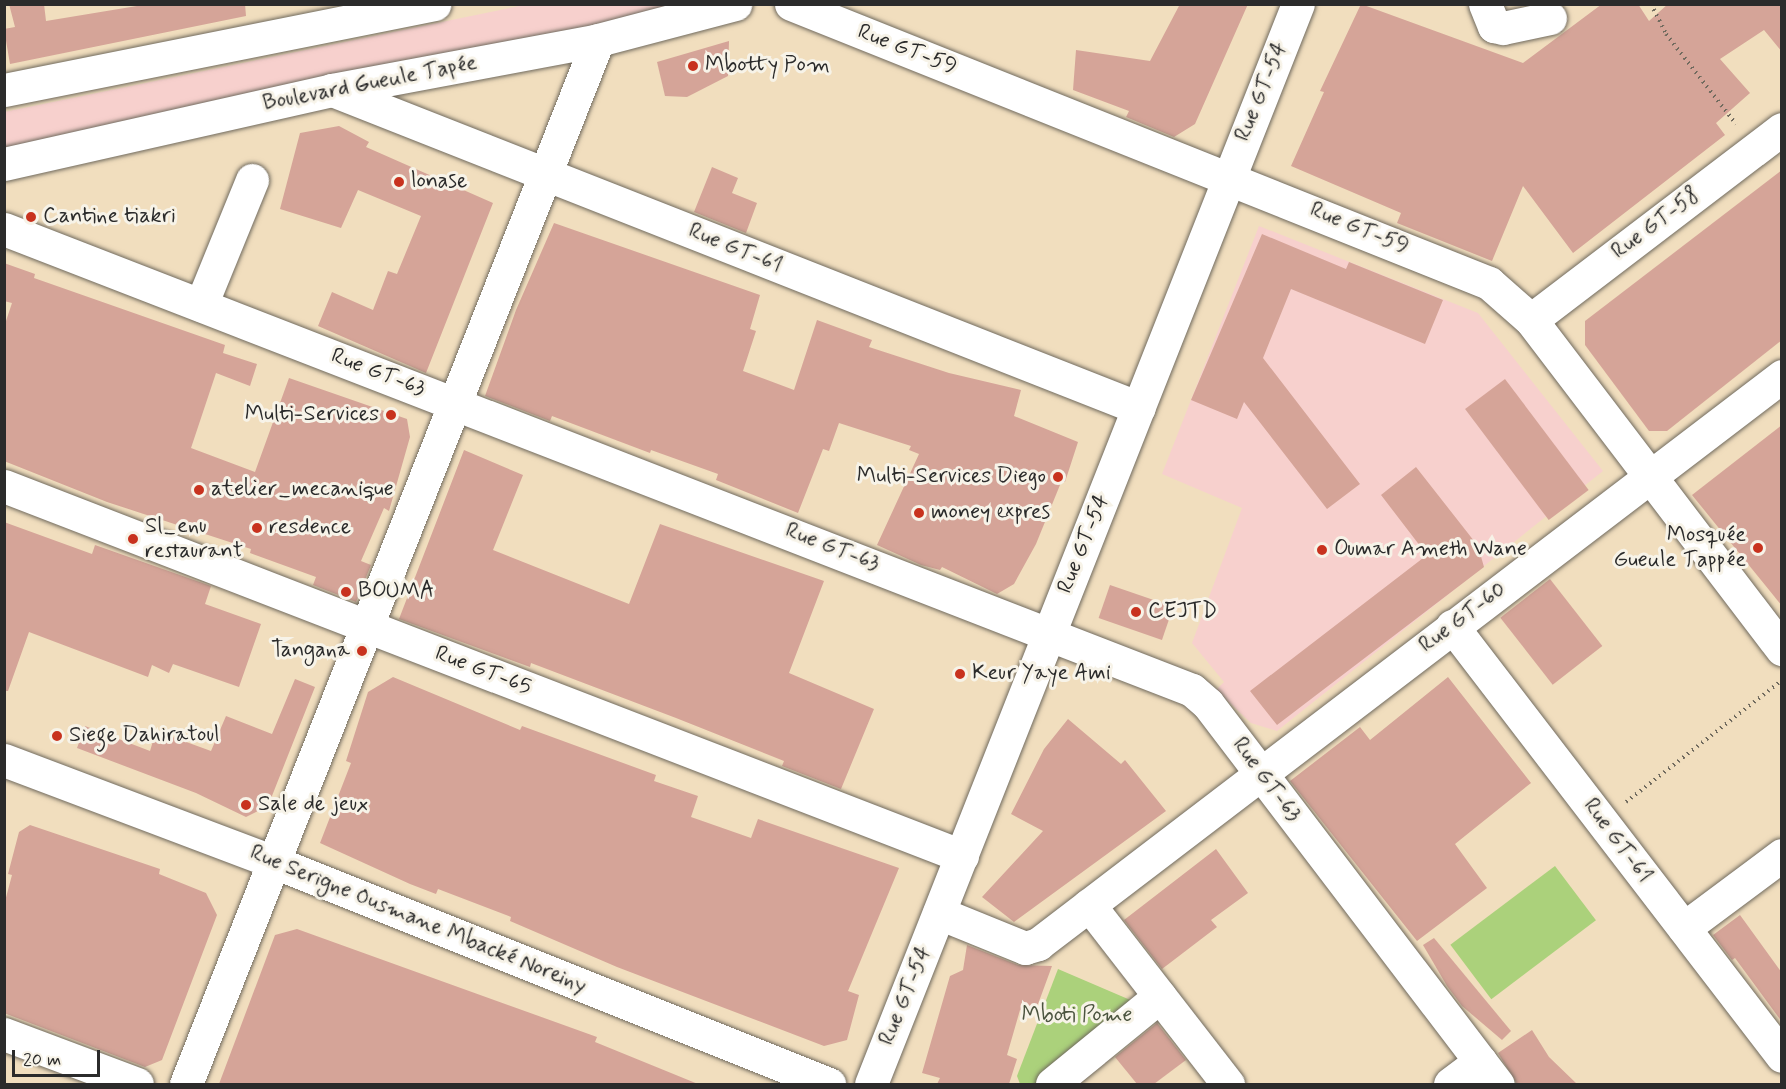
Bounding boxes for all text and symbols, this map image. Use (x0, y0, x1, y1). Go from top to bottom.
street label: Rue GT-59 (854, 19, 960, 81)
street label: Rue GT-54 (1230, 39, 1294, 145)
street label: Boulevard Gueule Tapée (263, 51, 477, 117)
place label: Mbotty Pom (705, 53, 825, 79)
marker: Mbotty Pom (686, 59, 700, 73)
place label: lonase (411, 169, 467, 195)
marker: lonase (392, 175, 406, 189)
street label: Rue GT-58 (1607, 182, 1705, 266)
street label: Rue GT-59 (1306, 197, 1412, 261)
place label: Cantine tiakri (43, 204, 176, 230)
marker: Cantine tiakri (24, 210, 38, 224)
street label: Rue GT-61 (684, 218, 786, 280)
street label: Rue GT-63 (327, 343, 429, 403)
place label: Multi-Services (245, 402, 379, 428)
marker: Multi-Services (384, 408, 398, 422)
place label: Multi-Services Diego (857, 464, 1046, 490)
marker: Multi-Services Diego (1051, 470, 1065, 484)
place label: atelier_mecanique (211, 477, 394, 503)
marker: atelier_mecanique (192, 483, 206, 497)
street label: Rue GT-54 (1052, 491, 1116, 597)
place label: money expres (931, 500, 1050, 526)
marker: money expres (912, 506, 926, 520)
place label: Sl_enu restaurant (145, 513, 243, 564)
place label: resdence (269, 515, 351, 541)
street label: Rue GT-63 (781, 518, 883, 578)
marker: resdence (250, 521, 264, 535)
place label: Mosquée Gueule Tappée (1617, 522, 1746, 574)
marker: Sl_enu restaurant (126, 532, 140, 546)
place label: Oumar Ameth Wane (1334, 537, 1521, 563)
marker: Mosquée Gueule Tappée (1751, 541, 1765, 555)
marker: Oumar Ameth Wane (1315, 543, 1329, 557)
street label: Rue GT-60 (1414, 577, 1512, 659)
place label: BOUMA (358, 579, 434, 605)
marker: BOUMA (339, 585, 353, 599)
place label: CEJTD (1148, 599, 1217, 625)
marker: CEJTD (1129, 605, 1143, 619)
place label: Tangana (271, 638, 350, 664)
street label: Rue GT-65 (431, 641, 535, 701)
marker: Tangana (355, 644, 369, 658)
place label: Keur Yaye Ami (972, 661, 1111, 687)
marker: Keur Yaye Ami (953, 667, 967, 681)
place label: Siege Dahiratoul (69, 723, 223, 749)
marker: Siege Dahiratoul (50, 729, 64, 743)
street label: Rue GT-63 (1226, 733, 1306, 827)
place label: Sale de jeux (258, 792, 367, 818)
street label: Rue GT-61 (1577, 794, 1657, 888)
marker: Sale de jeux (239, 798, 253, 812)
street label: Rue Serigne Ousmane Mbacké Noreiny (245, 840, 591, 1000)
street label: Rue GT-54 (874, 943, 938, 1049)
park label: Mboti Pome (1021, 1003, 1133, 1029)
scale bar (15, 1038, 104, 1076)
text: 20 m (23, 1048, 61, 1072)

